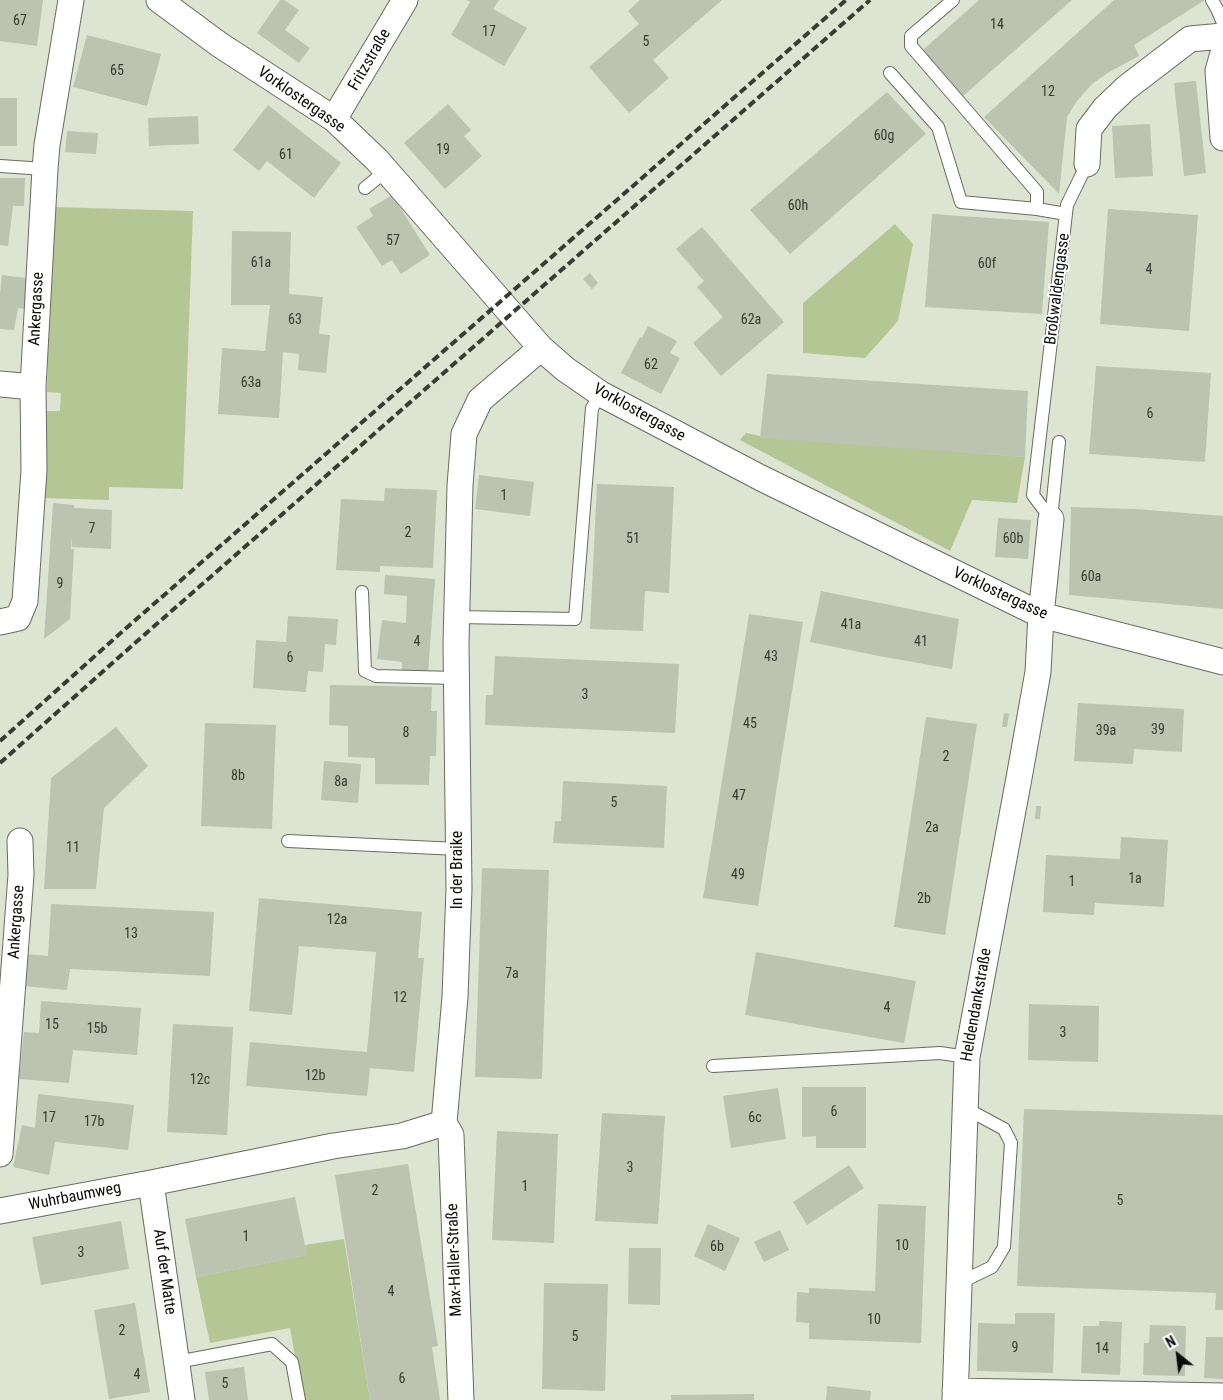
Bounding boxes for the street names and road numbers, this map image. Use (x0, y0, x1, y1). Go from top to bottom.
street label: Fritzstraße (345, 26, 395, 94)
street label: Vorklostergasse (254, 63, 348, 137)
street label: Broßwaldengasse (1042, 232, 1074, 346)
street label: Ankergasse (25, 272, 49, 346)
street label: Vorklostergasse (590, 380, 688, 446)
street label: Vorklostergasse (950, 564, 1050, 624)
street label: In der Braike (448, 831, 468, 909)
street label: Ankergasse (5, 884, 29, 960)
street label: Heldendankstraße (958, 947, 996, 1063)
street label: Wuhrbaumweg (27, 1179, 123, 1215)
street label: Max-Haller-Straße (443, 1203, 467, 1317)
street label: Auf der Matte (148, 1228, 180, 1316)

